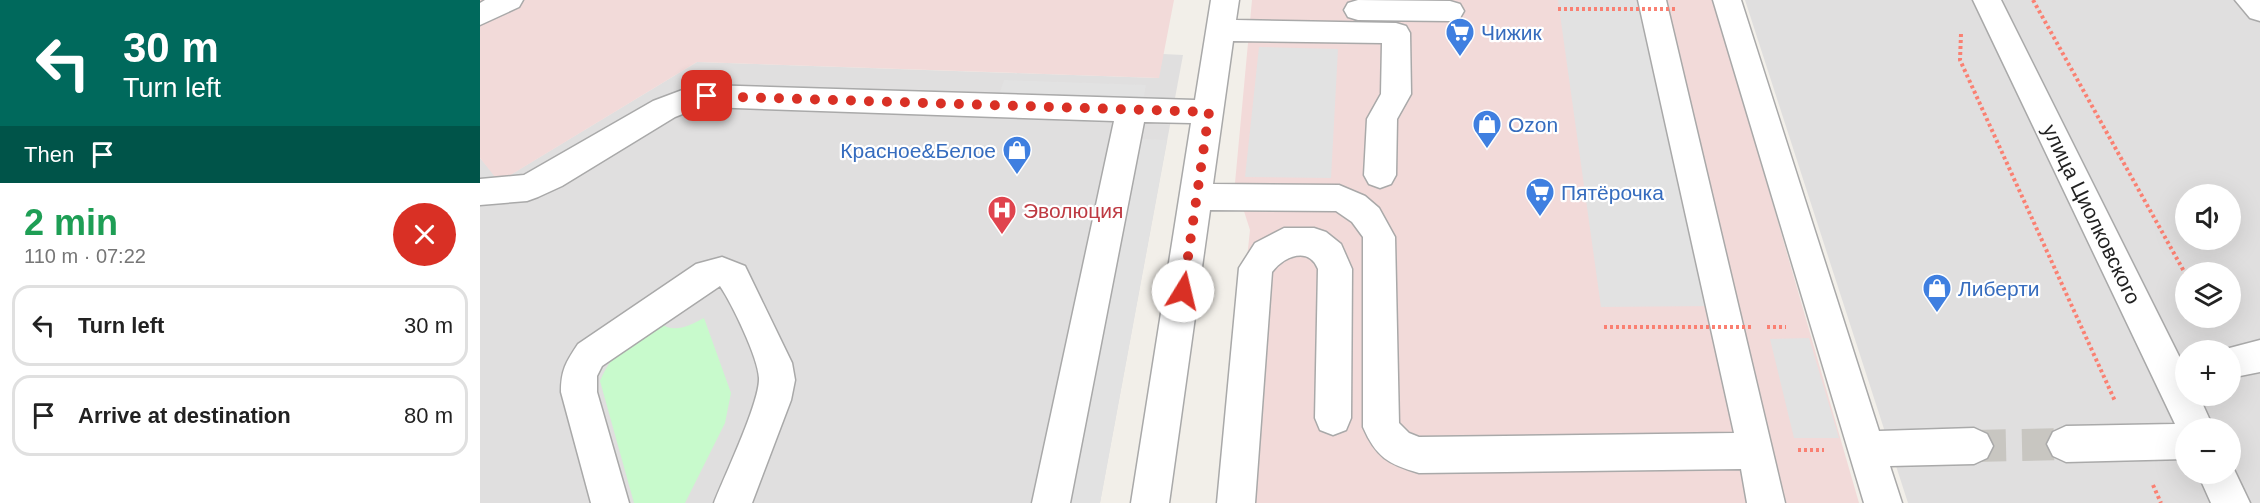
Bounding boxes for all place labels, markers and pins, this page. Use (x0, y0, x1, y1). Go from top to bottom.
supermarket icon: Чижик (1444, 16, 1476, 58)
place label: Чижик (1481, 21, 1543, 44)
pin (681, 70, 732, 121)
shop icon: Ozon (1471, 108, 1503, 150)
place label: Ozon (1508, 113, 1558, 136)
shop icon: Красное&Белое (1001, 134, 1033, 176)
place label: Красное&Белое (840, 139, 996, 162)
supermarket icon: Пятёрочка (1524, 176, 1556, 218)
place label: Пятёрочка (1561, 181, 1664, 204)
hospital icon: Эволюция (986, 194, 1018, 236)
place label: Эволюция (1023, 199, 1123, 222)
shop icon: Либерти (1921, 272, 1953, 314)
place label: Либерти (1958, 277, 2040, 300)

